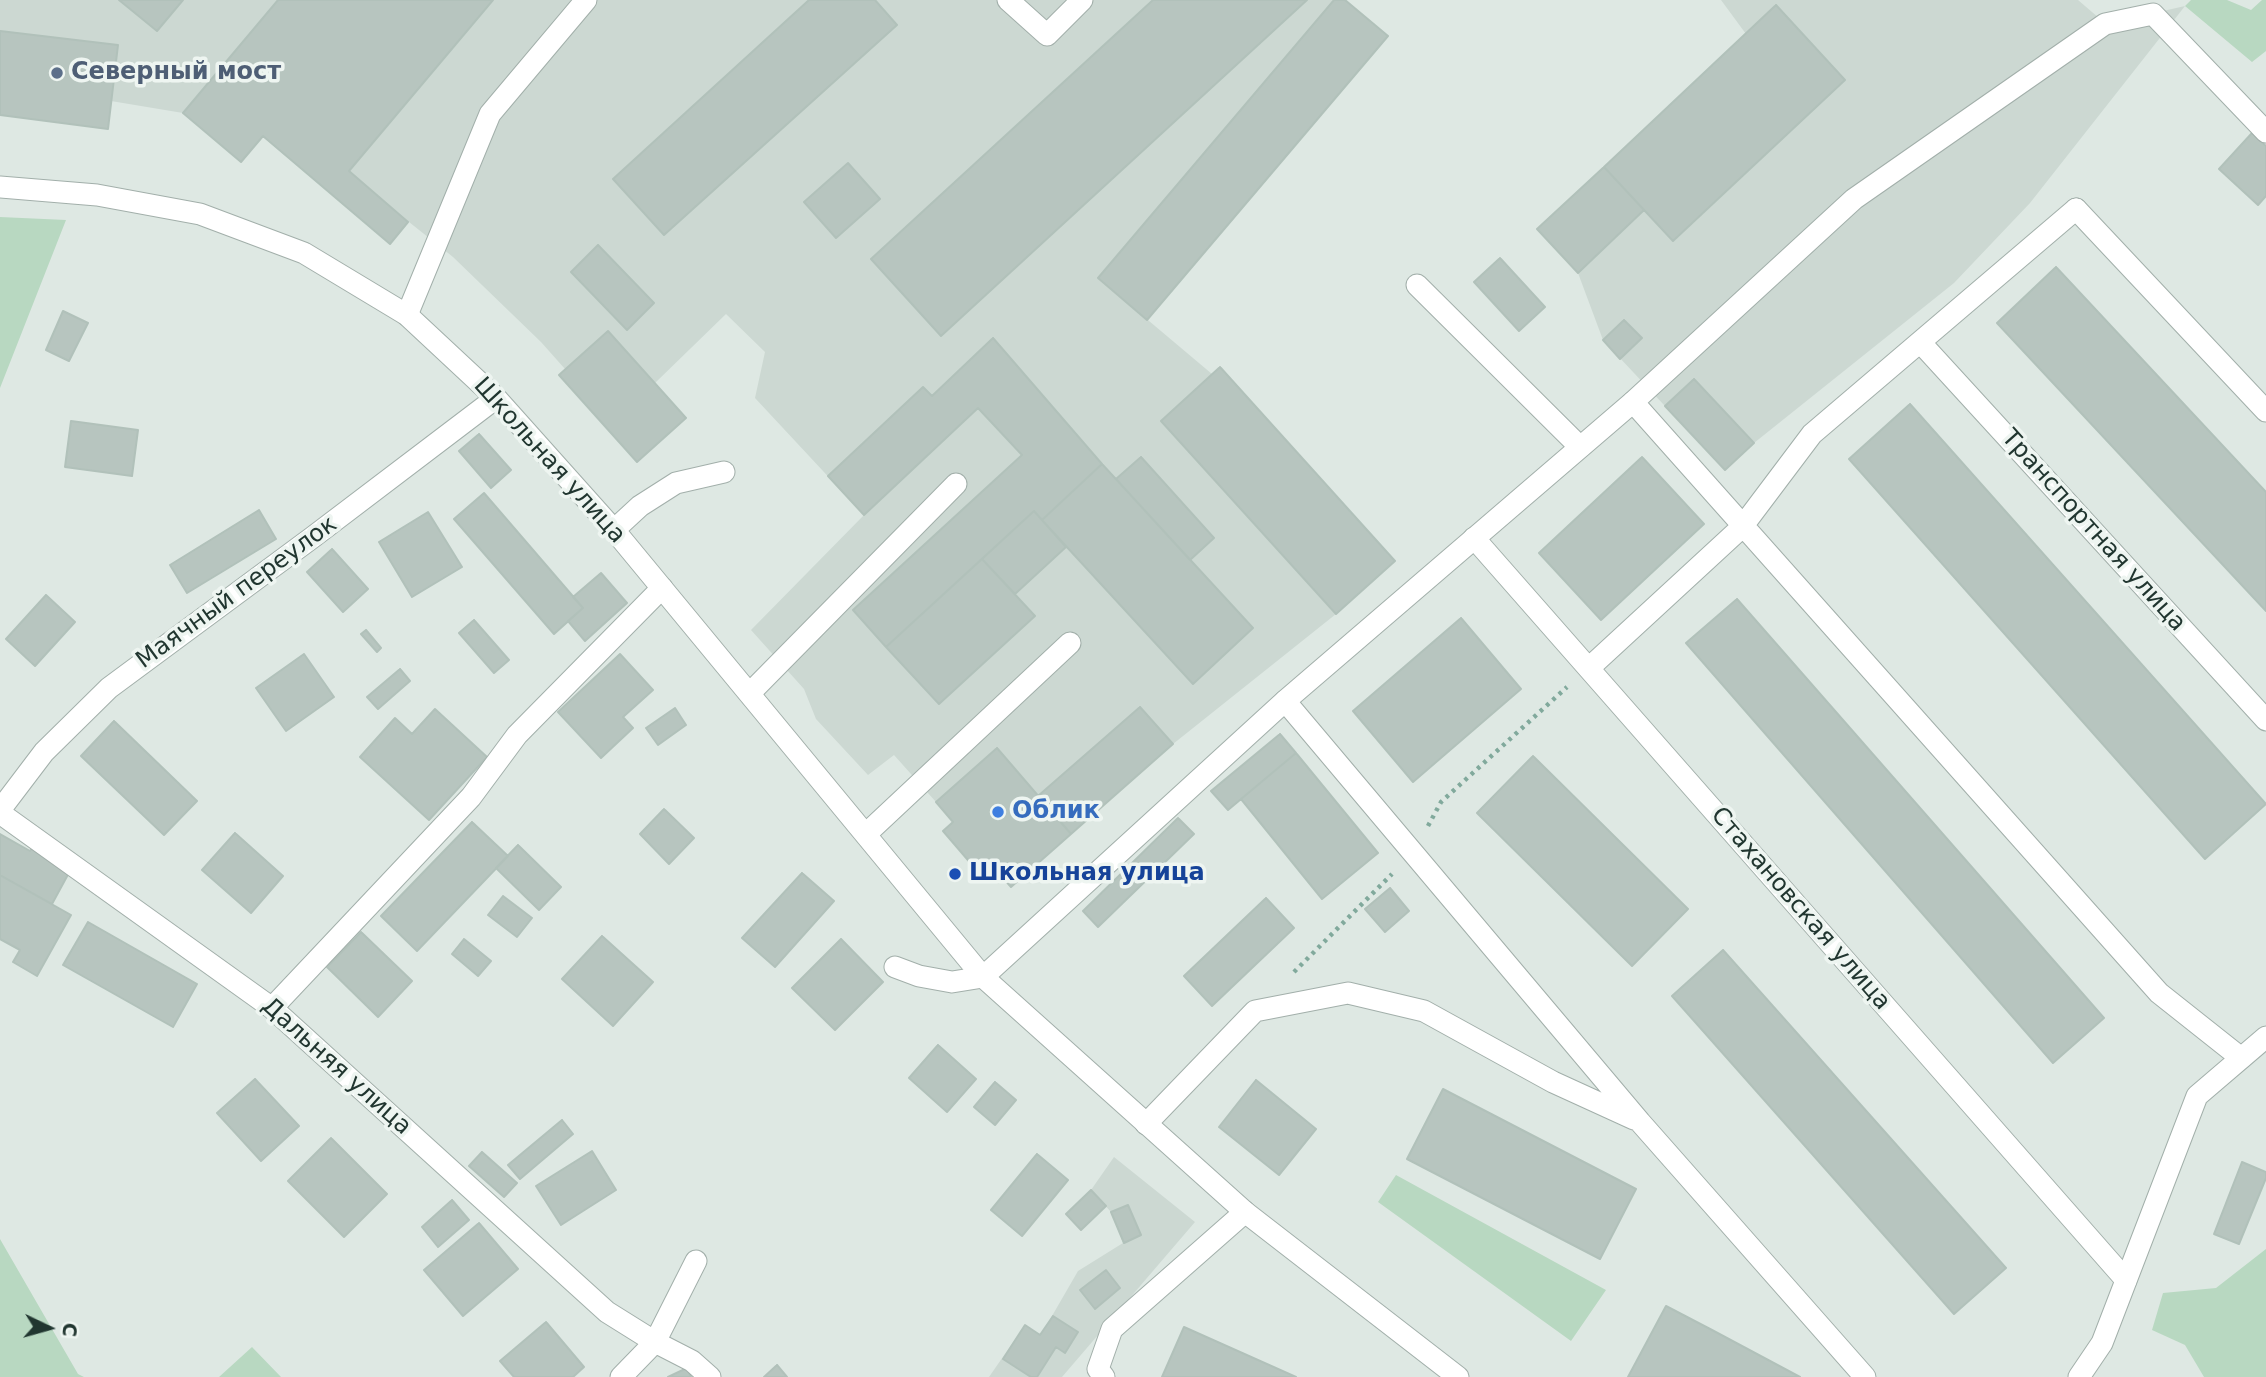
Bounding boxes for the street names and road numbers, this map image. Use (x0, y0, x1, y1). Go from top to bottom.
street label: Школьная улица (467, 372, 631, 550)
street label: Транспортная улица (1995, 424, 2191, 638)
street label: Маячный переулок (131, 510, 343, 676)
street label: Стахановская улица (1704, 802, 1896, 1016)
street label: Дальняя улица (255, 992, 417, 1142)

